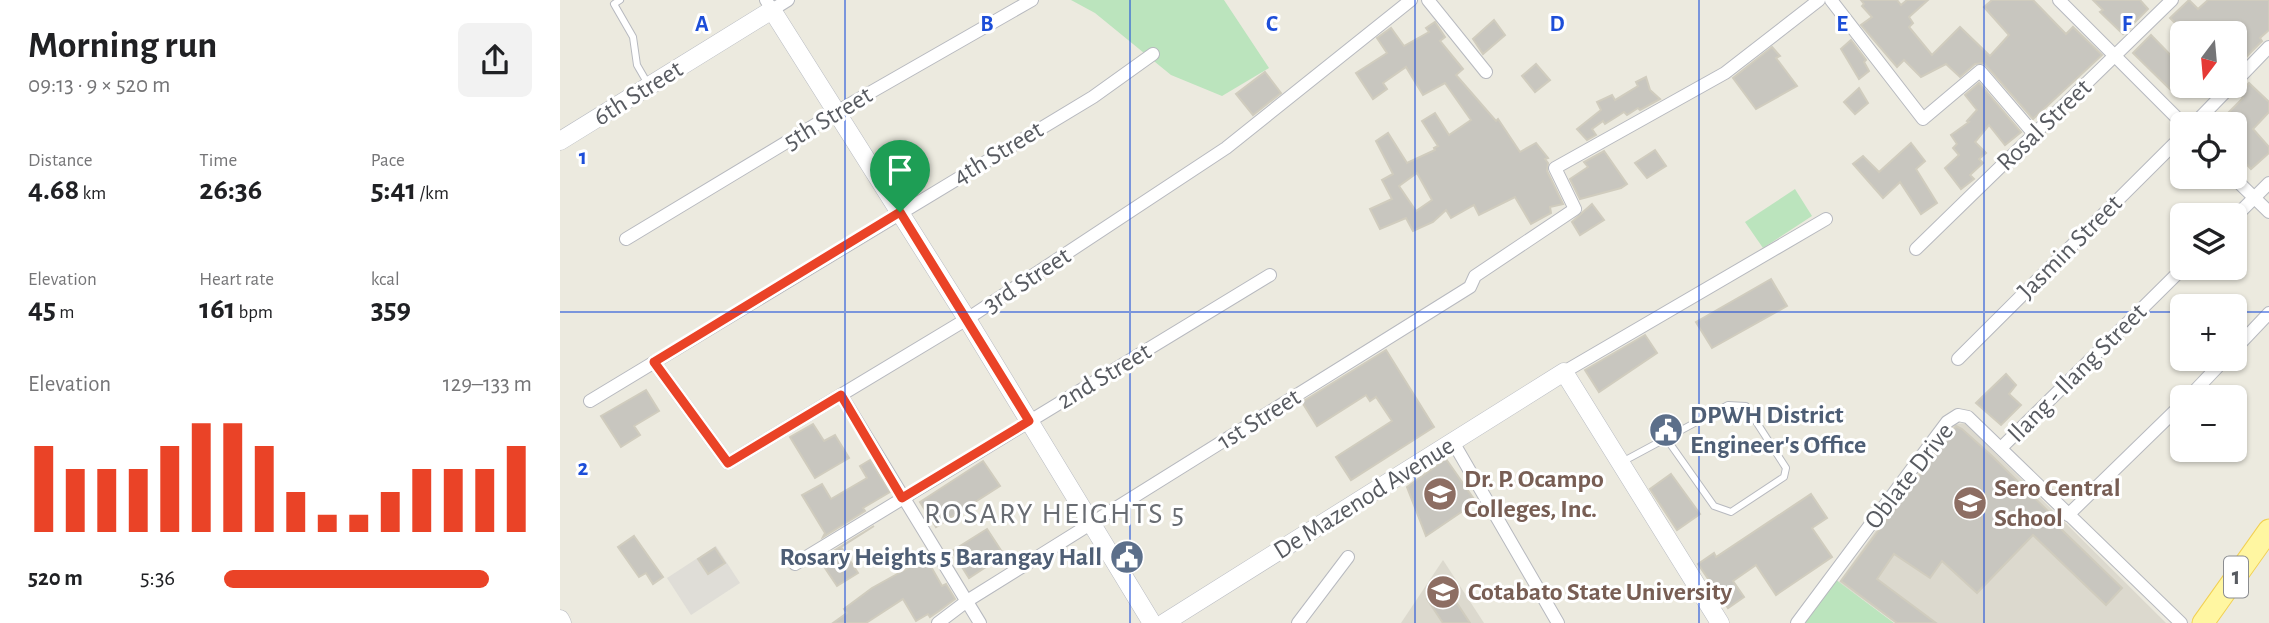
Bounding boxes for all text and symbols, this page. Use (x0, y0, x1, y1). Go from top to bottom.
text: A (695, 13, 709, 36)
text: B (980, 13, 994, 36)
text: C (1266, 13, 1278, 36)
text: D (1549, 13, 1565, 36)
text: E (1836, 13, 1848, 36)
text: F (2122, 13, 2133, 36)
north arrow (2170, 21, 2247, 98)
map controls (2170, 21, 2247, 462)
button: share (458, 23, 532, 97)
text: Morning run (28, 27, 217, 65)
street label: 6th Street (589, 56, 687, 130)
text: 09:13 · 9 × 520 m (28, 74, 170, 97)
street label: Rosal Street (1992, 74, 2096, 176)
street label: 5th Street (779, 82, 877, 154)
button: locate (2170, 112, 2247, 189)
street label: 4th Street (949, 116, 1047, 190)
pin (870, 140, 930, 212)
text: 1 (579, 146, 587, 169)
text: Distance (28, 151, 92, 170)
text: Time (199, 151, 237, 170)
text: Pace (371, 151, 405, 170)
icon: arrive (881, 151, 919, 189)
text: 4.68 (28, 175, 79, 205)
text: 26:36 (199, 175, 262, 205)
text: 5:41 (371, 175, 416, 205)
text: km (79, 184, 106, 203)
text: /km (416, 184, 449, 203)
street label: Jasmin Street (2013, 190, 2127, 304)
button: layers (2170, 203, 2247, 280)
street label: 3rd Street (979, 242, 1075, 318)
text: Elevation (28, 270, 97, 289)
text: Heart rate (199, 270, 274, 289)
text: kcal (371, 270, 400, 289)
text: 45 (28, 294, 56, 324)
text: 161 (199, 294, 235, 324)
text: 359 (371, 294, 411, 324)
button: + (2170, 294, 2247, 371)
street label: Ilang - Ilang Street (2003, 299, 2151, 447)
text: m (56, 303, 74, 322)
text: bpm (235, 303, 273, 322)
street label: 2nd Street (1053, 338, 1155, 414)
text: Elevation (28, 373, 111, 396)
text: 129–133 m (443, 373, 532, 396)
street label: 1st Street (1213, 384, 1305, 454)
button: − (2170, 385, 2247, 462)
place label: DPWH District Engineer's Office (1690, 402, 1866, 458)
public building icon: DPWH District Engineer's Office (1647, 411, 1685, 449)
street label: Oblate Drive (1860, 418, 1958, 534)
street label: De Mazenod Avenue (1269, 432, 1459, 564)
text: 2 (578, 457, 589, 480)
place label: Dr. P. Ocampo Colleges, Inc. (1464, 466, 1604, 522)
school or university icon: Dr. P. Ocampo Colleges, Inc. (1421, 475, 1459, 513)
place label: Sero Central School (1994, 475, 2121, 531)
school or university icon: Sero Central School (1951, 484, 1989, 522)
district label: ROSARY HEIGHTS 5 (924, 499, 1186, 529)
public building icon: Rosary Heights 5 Barangay Hall (1108, 538, 1146, 576)
place label: Rosary Heights 5 Barangay Hall (780, 544, 1102, 570)
road number: 1 (2224, 556, 2248, 598)
text: 520 m (28, 567, 83, 590)
text: 5:36 (140, 567, 175, 590)
school or university icon: Cotabato State University (1424, 573, 1462, 611)
place label: Cotabato State University (1468, 579, 1733, 605)

